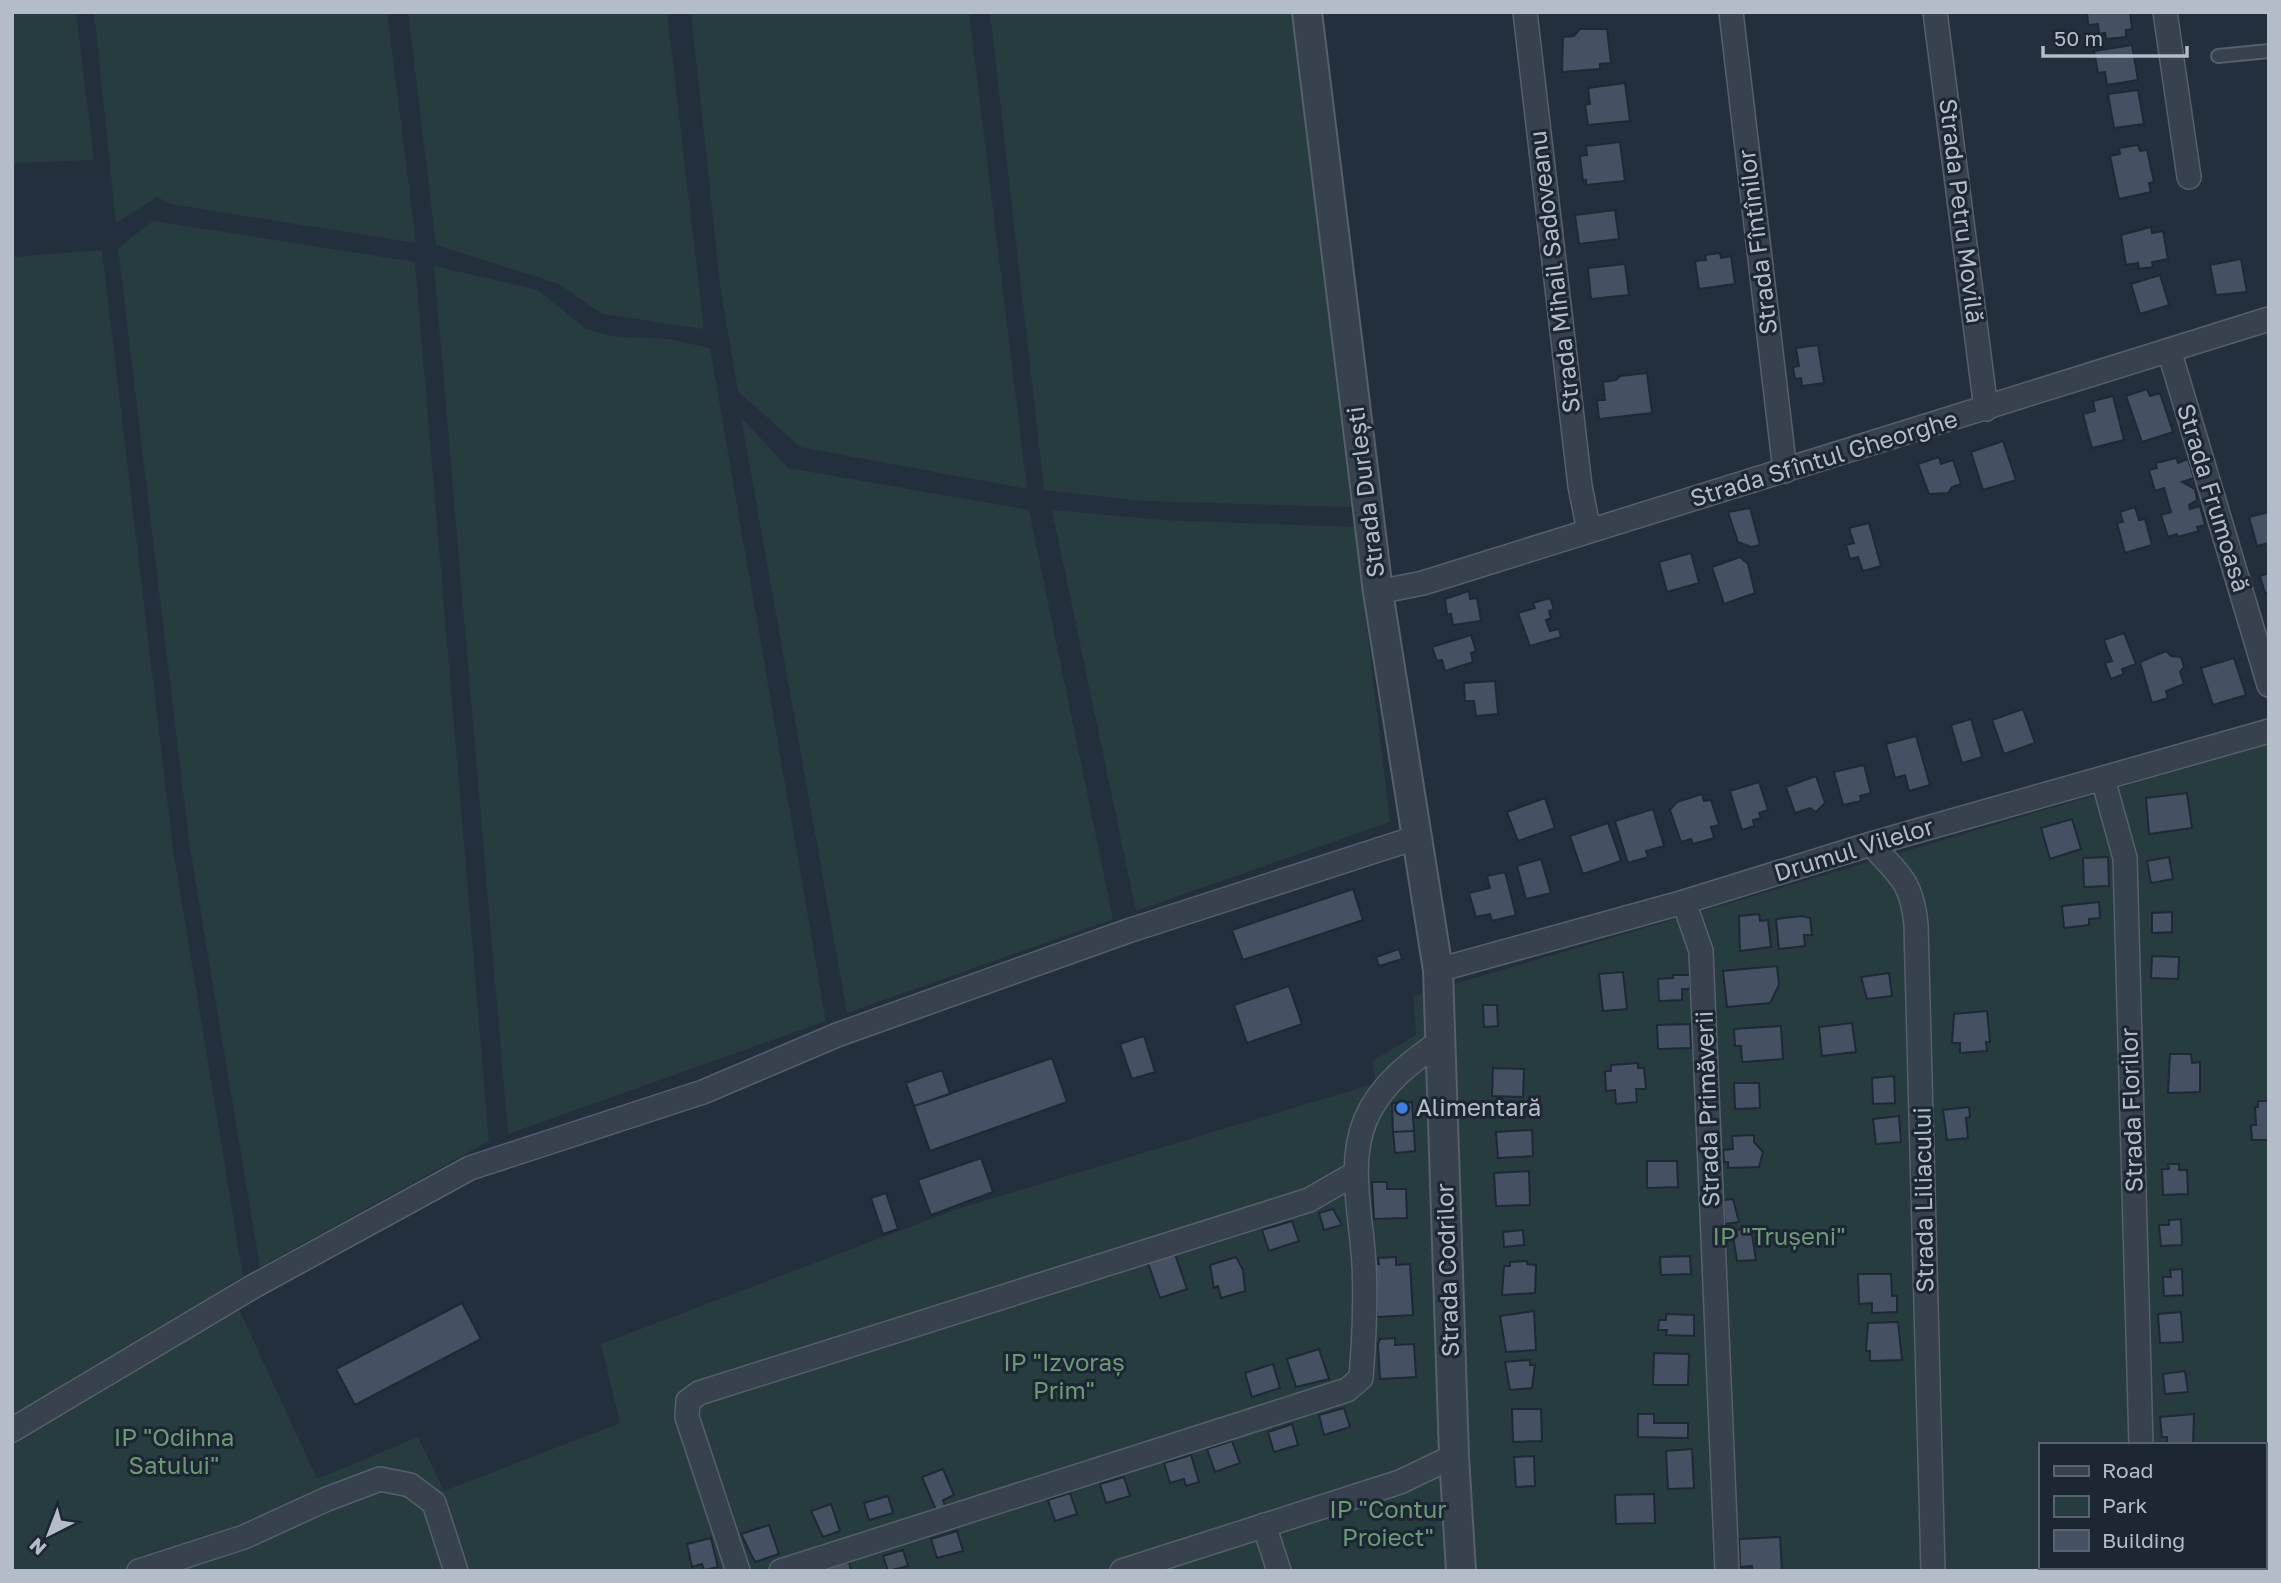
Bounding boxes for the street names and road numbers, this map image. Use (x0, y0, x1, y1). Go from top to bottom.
street label: Strada Petru Movilă (1934, 97, 1991, 325)
street label: Strada Mihail Sadoveanu (1522, 129, 1585, 415)
street label: Strada Fîntînilor (1731, 148, 1782, 336)
street label: Strada Frumoasă (2172, 400, 2257, 595)
street label: Strada Sfîntul Gheorghe (1686, 403, 1961, 512)
street label: Strada Durlești (1340, 405, 1390, 579)
street label: Drumul Vilelor (1770, 811, 1937, 887)
street label: Strada Primăverii (1689, 1010, 1724, 1208)
street label: Strada Florilor (2113, 1027, 2148, 1193)
street label: Strada Liliacului (1906, 1107, 1939, 1293)
street label: Strada Codrilor (1429, 1183, 1464, 1357)

